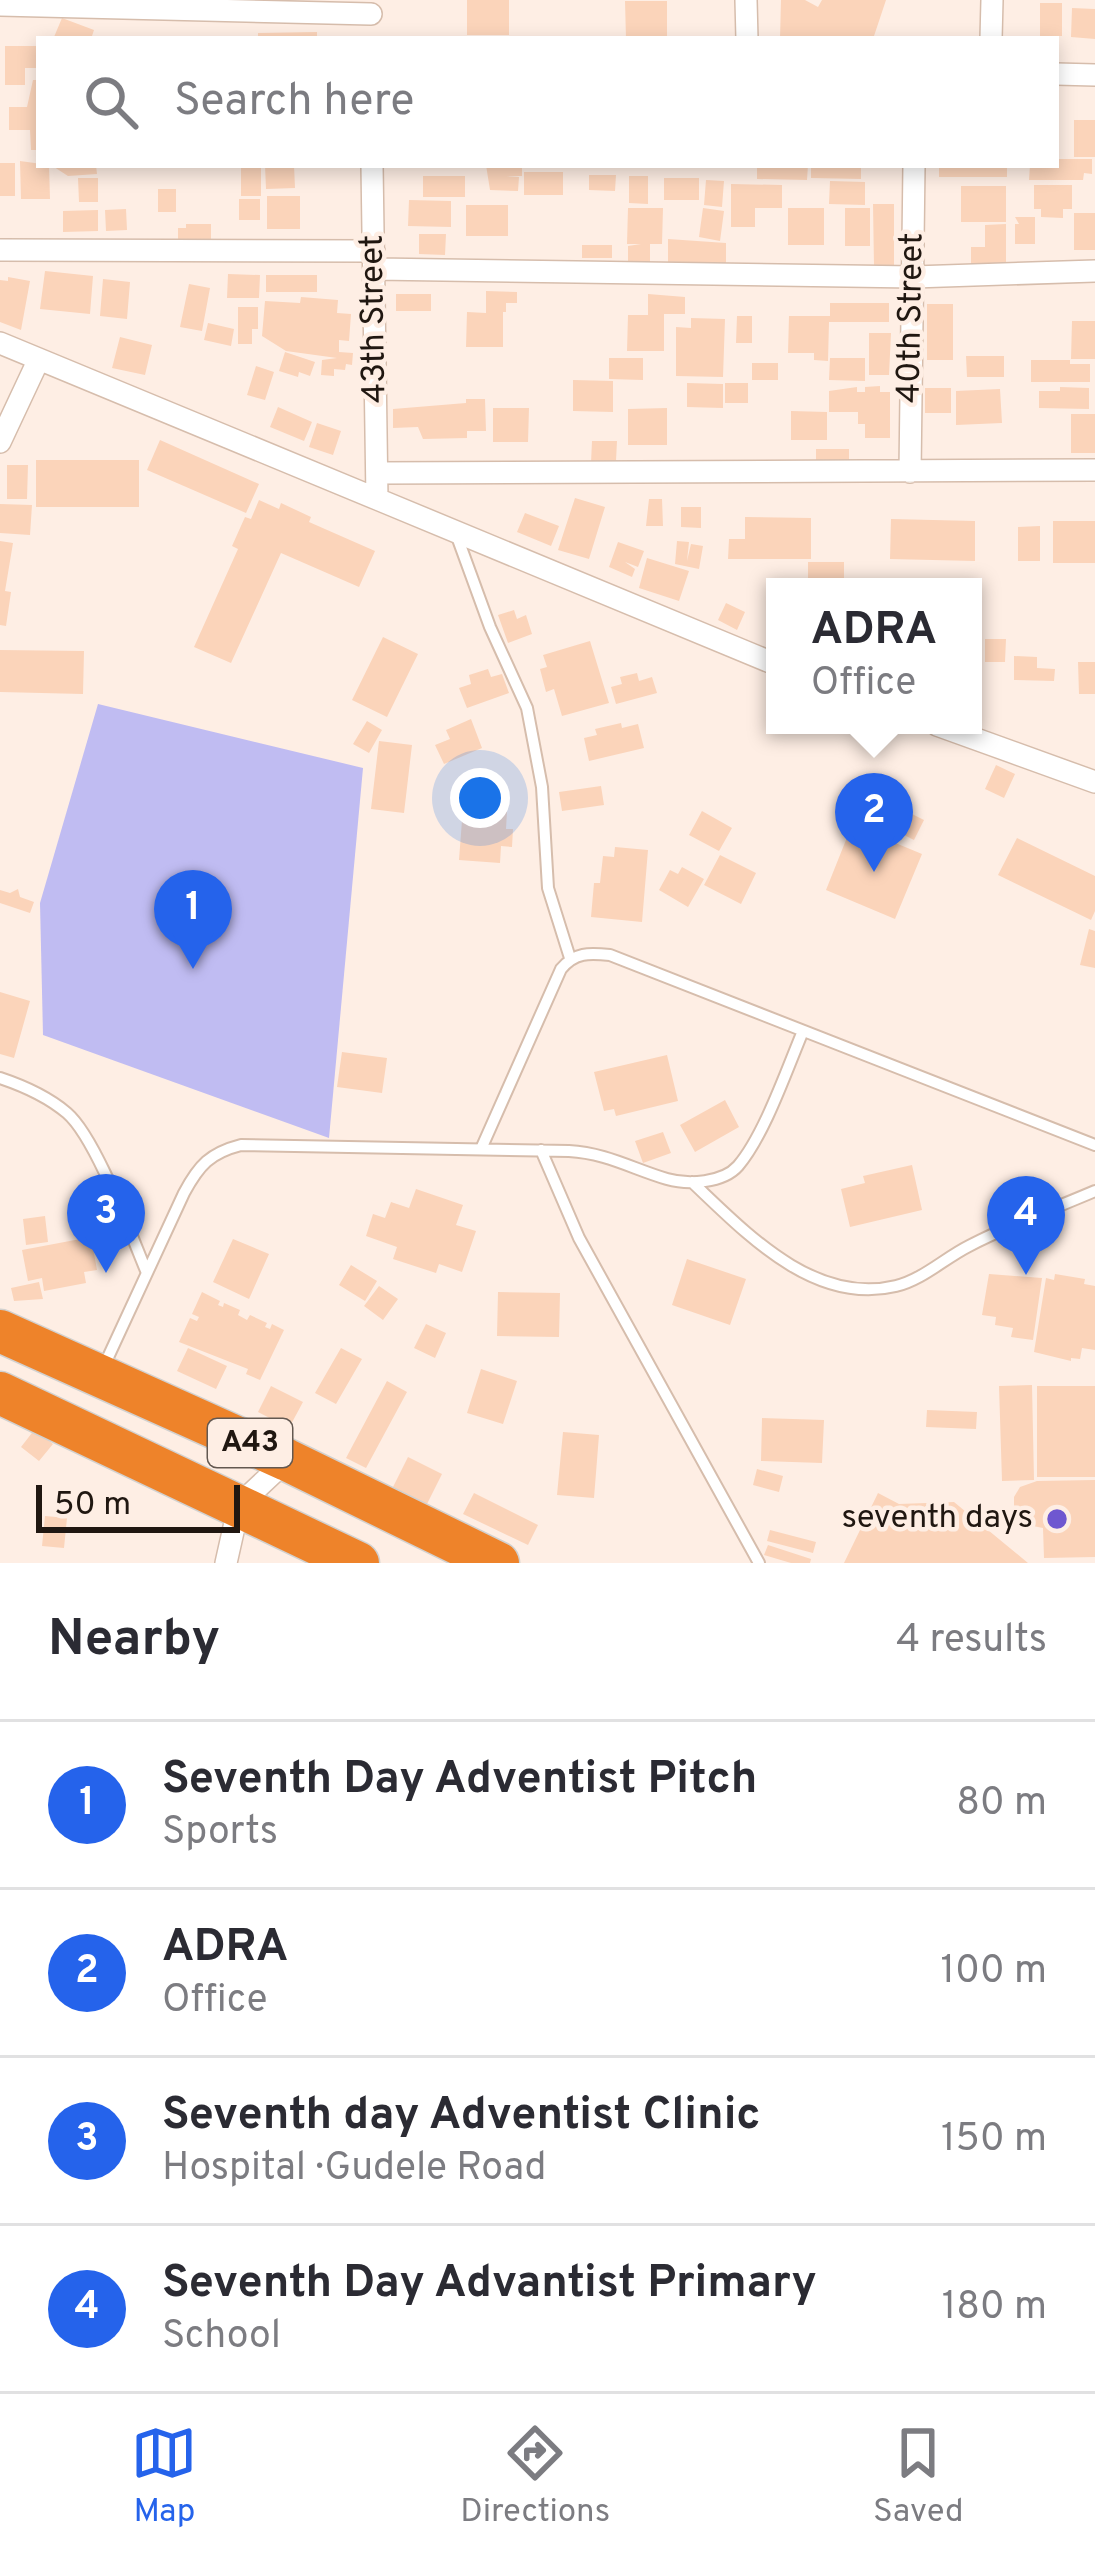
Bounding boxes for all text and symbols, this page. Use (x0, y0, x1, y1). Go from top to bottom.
search box (36, 36, 1059, 168)
icon: search (78, 69, 144, 135)
text: Search here (174, 74, 414, 131)
street label: 40th Street (890, 232, 934, 404)
street label: 43th Street (353, 234, 397, 404)
popup (766, 578, 982, 734)
text: ADRA (811, 603, 937, 660)
text: Office (811, 660, 916, 709)
your location (450, 768, 510, 828)
pin: 2 (835, 773, 913, 872)
pin: 1 (154, 870, 232, 969)
pin: 3 (67, 1174, 145, 1273)
pin: 4 (987, 1176, 1065, 1275)
road number: A43 (208, 1419, 292, 1467)
scale bar (36, 1479, 240, 1532)
text: 50 m (54, 1485, 131, 1527)
place label: seventh days (842, 1498, 1033, 1540)
marker: seventh days (1044, 1506, 1070, 1532)
text: Nearby (48, 1609, 220, 1674)
text: 4 results (896, 1617, 1047, 1666)
text: Seventh Day Adventist Pitch (162, 1752, 758, 1809)
text: 1 (79, 1780, 95, 1829)
text: 80 m (956, 1780, 1047, 1829)
text: Sports (162, 1809, 278, 1858)
text: ADRA (162, 1920, 288, 1977)
text: 2 (75, 1948, 99, 1997)
text: 100 m (940, 1948, 1047, 1997)
text: Office (162, 1977, 267, 2026)
text: Seventh day Adventist Clinic (162, 2088, 761, 2145)
text: 3 (75, 2116, 99, 2165)
text: 150 m (941, 2116, 1047, 2165)
text: Hospital · Gudele Road (162, 2145, 547, 2194)
text: Seventh Day Advantist Primary (162, 2256, 817, 2313)
text: 4 (74, 2284, 100, 2333)
text: 180 m (942, 2284, 1047, 2333)
text: School (162, 2313, 281, 2362)
tab: Map (131, 2420, 197, 2534)
tab: Directions (460, 2420, 610, 2534)
tab: Saved (873, 2420, 964, 2534)

